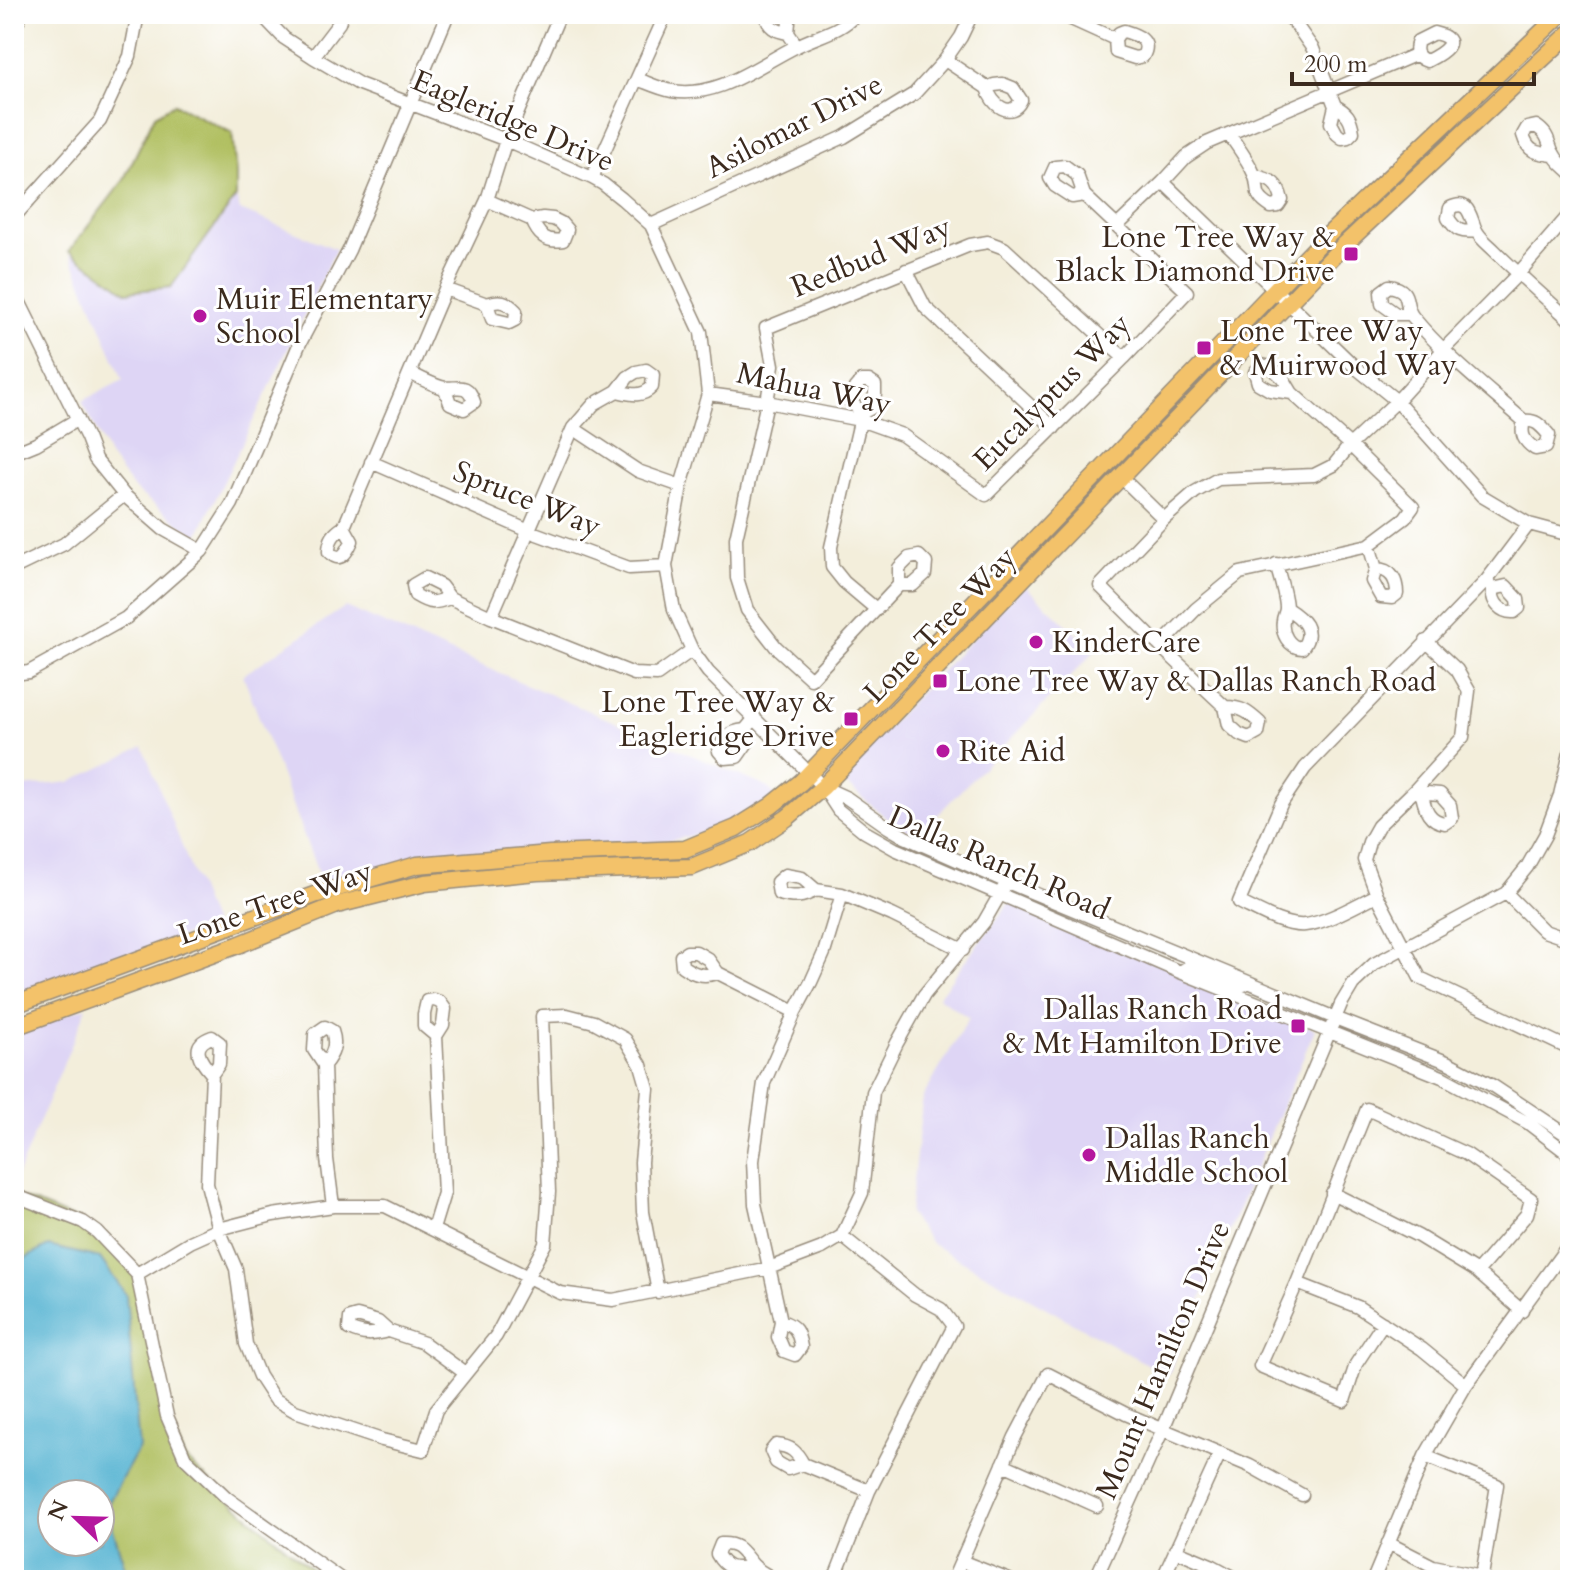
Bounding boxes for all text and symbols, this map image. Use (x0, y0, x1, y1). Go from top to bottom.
scale bar (1292, 36, 1534, 86)
text: 200 m (1304, 48, 1368, 81)
street label: Eagleridge Drive (406, 60, 620, 182)
street label: Asilomar Drive (698, 64, 890, 188)
street label: Redbud Way (785, 206, 957, 308)
place label: Lone Tree Way & Black Diamond Drive (1055, 217, 1335, 292)
marker: Lone Tree Way & Black Diamond Drive (1342, 245, 1360, 263)
place label: Muir Elementary School (216, 279, 433, 354)
street label: Eucalyptus Way (964, 304, 1140, 480)
marker: Muir Elementary School (191, 307, 209, 325)
place label: Lone Tree Way & Muirwood Way (1220, 311, 1457, 386)
marker: Lone Tree Way & Muirwood Way (1195, 339, 1213, 357)
street label: Mahua Way (733, 353, 895, 425)
street label: Spruce Way (447, 451, 607, 547)
street label: Lone Tree Way (855, 538, 1025, 712)
place label: KinderCare (1052, 622, 1201, 663)
marker: KinderCare (1027, 633, 1045, 651)
place label: Lone Tree Way & Dallas Ranch Road (956, 661, 1436, 702)
marker: Lone Tree Way & Dallas Ranch Road (931, 672, 949, 690)
place label: Lone Tree Way & Eagleridge Drive (601, 682, 835, 757)
marker: Lone Tree Way & Eagleridge Drive (842, 710, 860, 728)
place label: Rite Aid (959, 731, 1065, 772)
marker: Rite Aid (934, 742, 952, 760)
street label: Dallas Ranch Road (882, 796, 1116, 930)
street label: Lone Tree Way (172, 850, 378, 955)
place label: Dallas Ranch Road & Mt Hamilton Drive (1003, 989, 1282, 1064)
marker: Dallas Ranch Road & Mt Hamilton Drive (1289, 1017, 1307, 1035)
place label: Dallas Ranch Middle School (1105, 1118, 1289, 1193)
marker: Dallas Ranch Middle School (1080, 1146, 1098, 1164)
street label: Mount Hamilton Drive (1086, 1215, 1240, 1505)
north arrow (36, 1478, 116, 1558)
text: N (41, 1496, 76, 1525)

